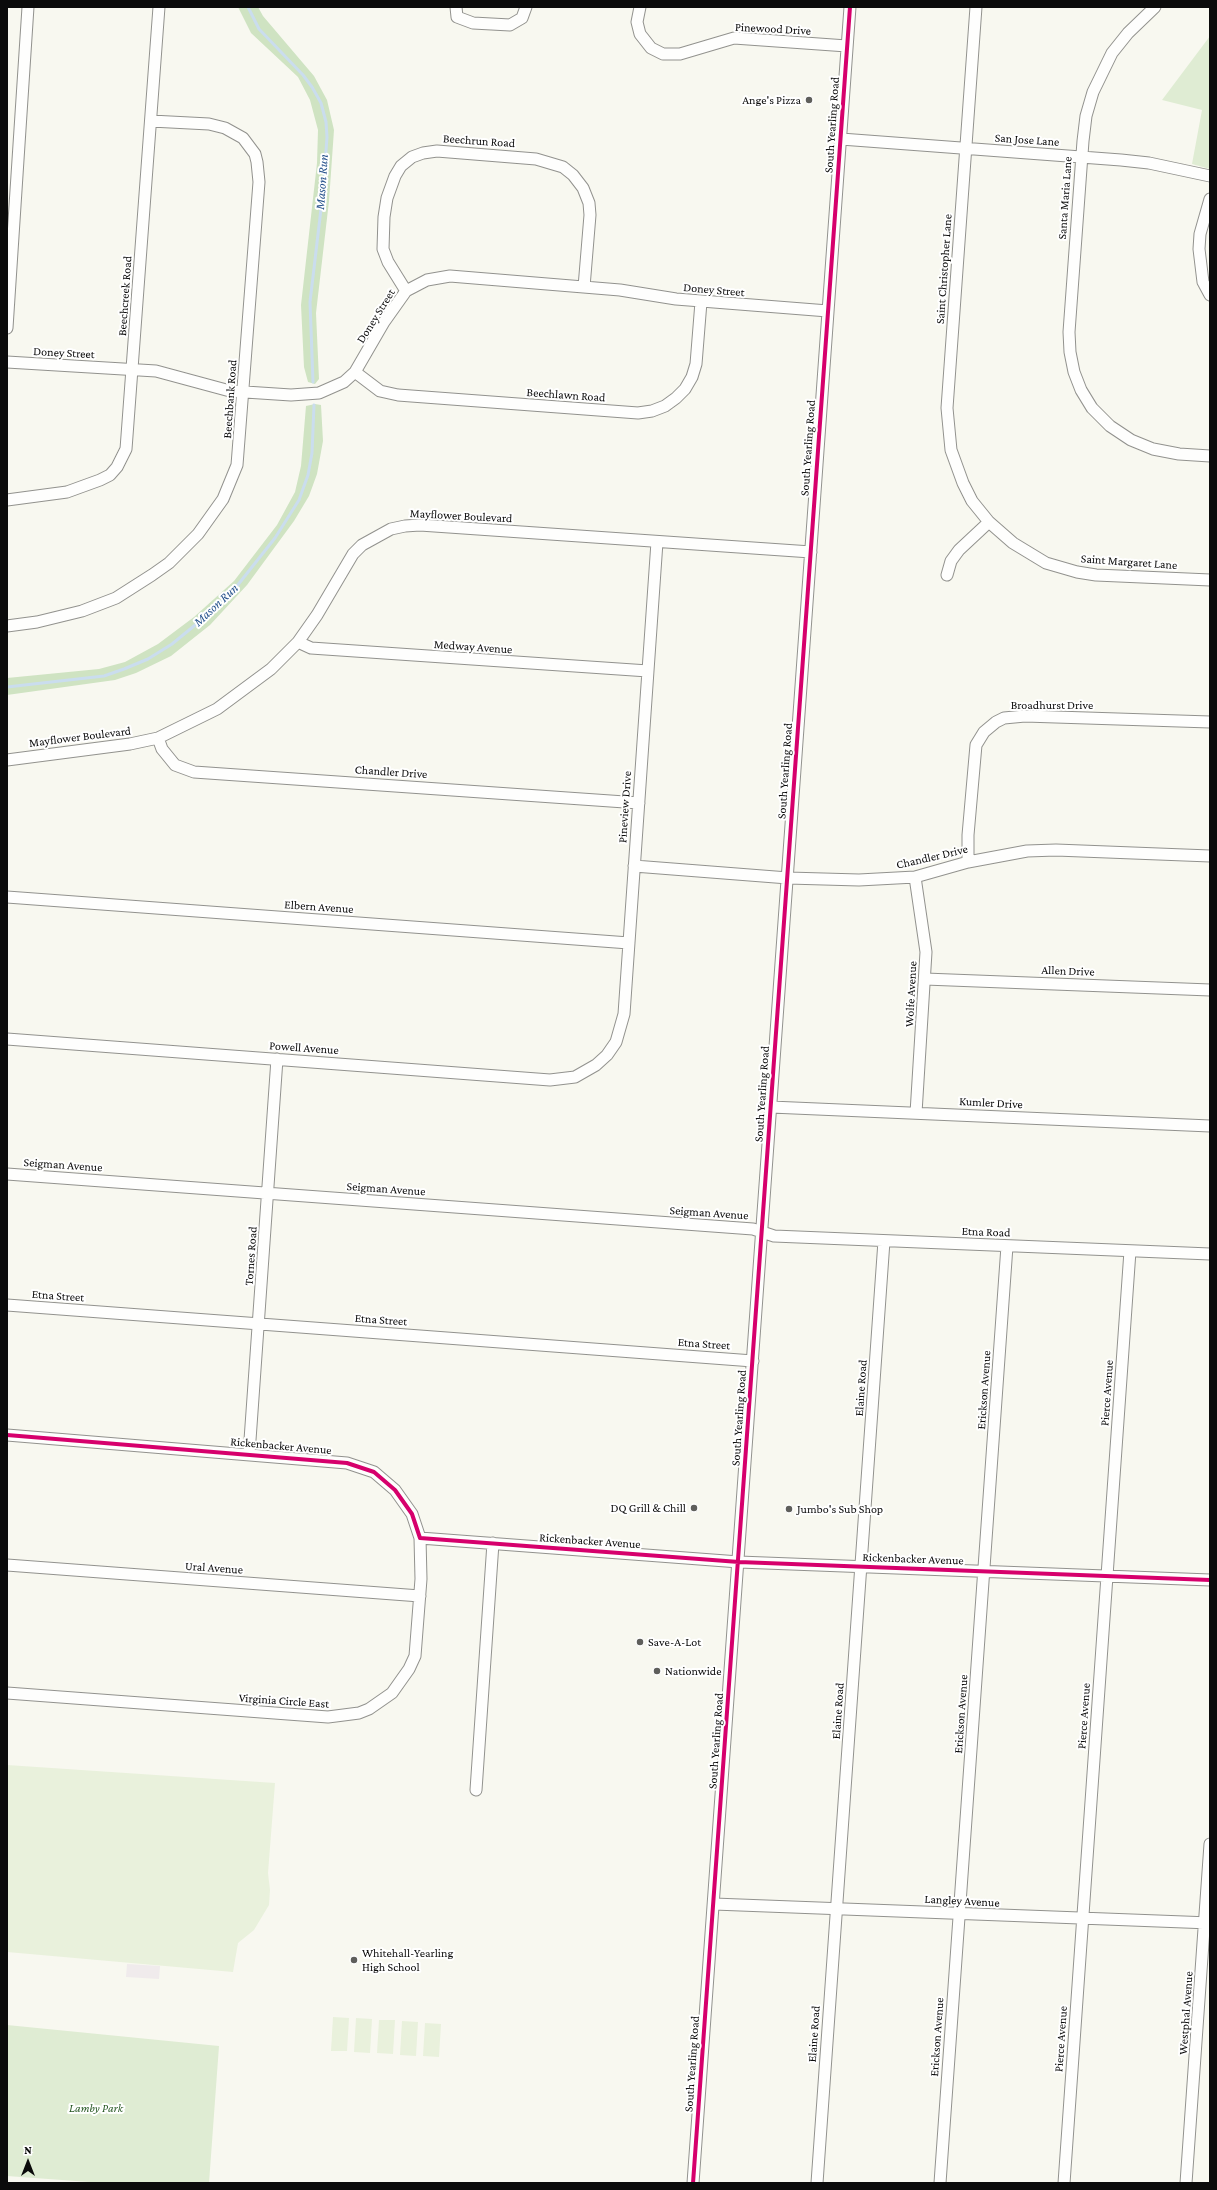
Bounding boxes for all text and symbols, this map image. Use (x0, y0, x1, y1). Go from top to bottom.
street label: Pinewood Drive (735, 20, 811, 38)
street label: South Yearling Road (821, 76, 843, 174)
place label: Ange's Pizza (742, 93, 801, 107)
marker: Ange's Pizza (804, 95, 814, 105)
street label: Beechrun Road (443, 131, 515, 151)
street label: San Jose Lane (994, 131, 1060, 149)
water label: Mason Run (312, 154, 332, 210)
street label: Santa Maria Lane (1055, 156, 1075, 240)
street label: Saint Christopher Lane (933, 214, 955, 324)
street label: Beechcreek Road (115, 255, 135, 337)
street label: Doney Street (683, 280, 745, 300)
street label: Doney Street (354, 286, 398, 346)
street label: Doney Street (33, 344, 95, 362)
street label: Beechbank Road (220, 359, 240, 439)
street label: Beechlawn Road (526, 385, 606, 405)
street label: South Yearling Road (797, 399, 819, 497)
street label: Mayflower Boulevard (409, 506, 513, 526)
street label: Saint Margaret Lane (1080, 551, 1178, 573)
water label: Mason Run (190, 580, 242, 630)
street label: Medway Avenue (433, 637, 513, 657)
street label: Broadhurst Drive (1011, 698, 1093, 712)
street label: South Yearling Road (774, 722, 796, 820)
street label: Mayflower Boulevard (28, 724, 132, 750)
street label: Chandler Drive (354, 762, 428, 782)
street label: Pineview Drive (615, 771, 635, 843)
street label: Chandler Drive (895, 842, 969, 872)
street label: Elbern Avenue (284, 897, 354, 917)
street label: Wolfe Avenue (902, 961, 920, 1027)
street label: Allen Drive (1041, 963, 1095, 979)
street label: Powell Avenue (269, 1038, 339, 1058)
street label: South Yearling Road (751, 1045, 773, 1143)
street label: Kumler Drive (959, 1094, 1023, 1112)
street label: Seigman Avenue (23, 1155, 103, 1175)
street label: Seigman Avenue (346, 1179, 426, 1199)
street label: Seigman Avenue (669, 1203, 749, 1223)
street label: Etna Road (961, 1224, 1011, 1240)
street label: Tornes Road (242, 1226, 260, 1286)
street label: Etna Street (31, 1287, 85, 1305)
street label: Etna Street (354, 1311, 408, 1329)
street label: Etna Street (677, 1335, 731, 1353)
street label: Erickson Avenue (974, 1350, 994, 1430)
street label: Elaine Road (852, 1359, 870, 1417)
street label: Pierce Avenue (1098, 1359, 1116, 1427)
street label: South Yearling Road (728, 1369, 750, 1467)
street label: Rickenbacker Avenue (230, 1434, 332, 1458)
place label: DQ Grill & Chill (611, 1501, 686, 1515)
place label: Jumbo's Sub Shop (797, 1502, 883, 1516)
marker: DQ Grill & Chill (689, 1503, 699, 1513)
marker: Jumbo's Sub Shop (784, 1504, 794, 1514)
street label: Rickenbacker Avenue (539, 1530, 641, 1552)
street label: Rickenbacker Avenue (862, 1550, 964, 1568)
street label: Ural Avenue (185, 1559, 243, 1577)
place label: Save-A-Lot (648, 1635, 701, 1649)
marker: Save-A-Lot (635, 1637, 645, 1647)
place label: Nationwide (665, 1664, 721, 1678)
marker: Nationwide (652, 1666, 662, 1676)
street label: Erickson Avenue (951, 1674, 971, 1754)
street label: Elaine Road (829, 1682, 847, 1740)
street label: Pierce Avenue (1075, 1682, 1093, 1750)
street label: Virginia Circle East (238, 1691, 330, 1711)
street label: South Yearling Road (705, 1692, 727, 1790)
street label: Langley Avenue (924, 1892, 1000, 1910)
place label: Whitehall-Yearling High School (362, 1946, 453, 1974)
marker: Whitehall-Yearling High School (349, 1955, 359, 1965)
street label: Westphal Avenue (1176, 1971, 1196, 2055)
street label: Erickson Avenue (927, 1997, 947, 2077)
street label: Elaine Road (805, 2005, 823, 2063)
street label: Pierce Avenue (1052, 2005, 1070, 2073)
street label: South Yearling Road (681, 2015, 703, 2113)
park label: Lamby Park (69, 2101, 123, 2115)
north arrow (8, 2142, 48, 2182)
text: N (24, 2144, 32, 2156)

